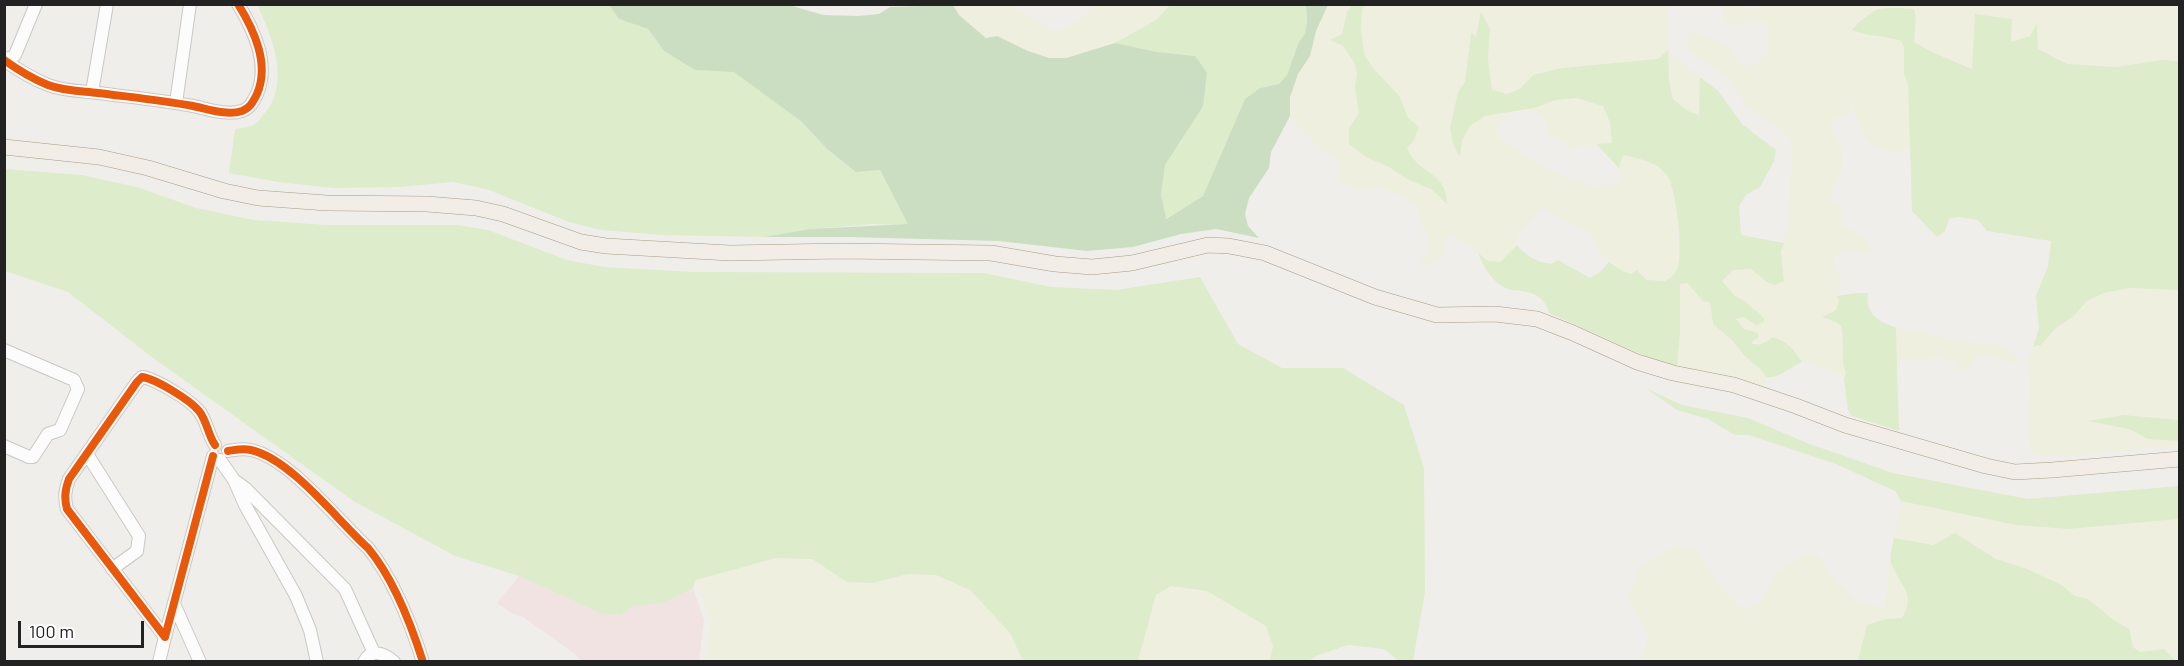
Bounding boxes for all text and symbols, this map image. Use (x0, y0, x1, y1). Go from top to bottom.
scale bar (21, 609, 147, 647)
text: 100 m (29, 620, 74, 642)

